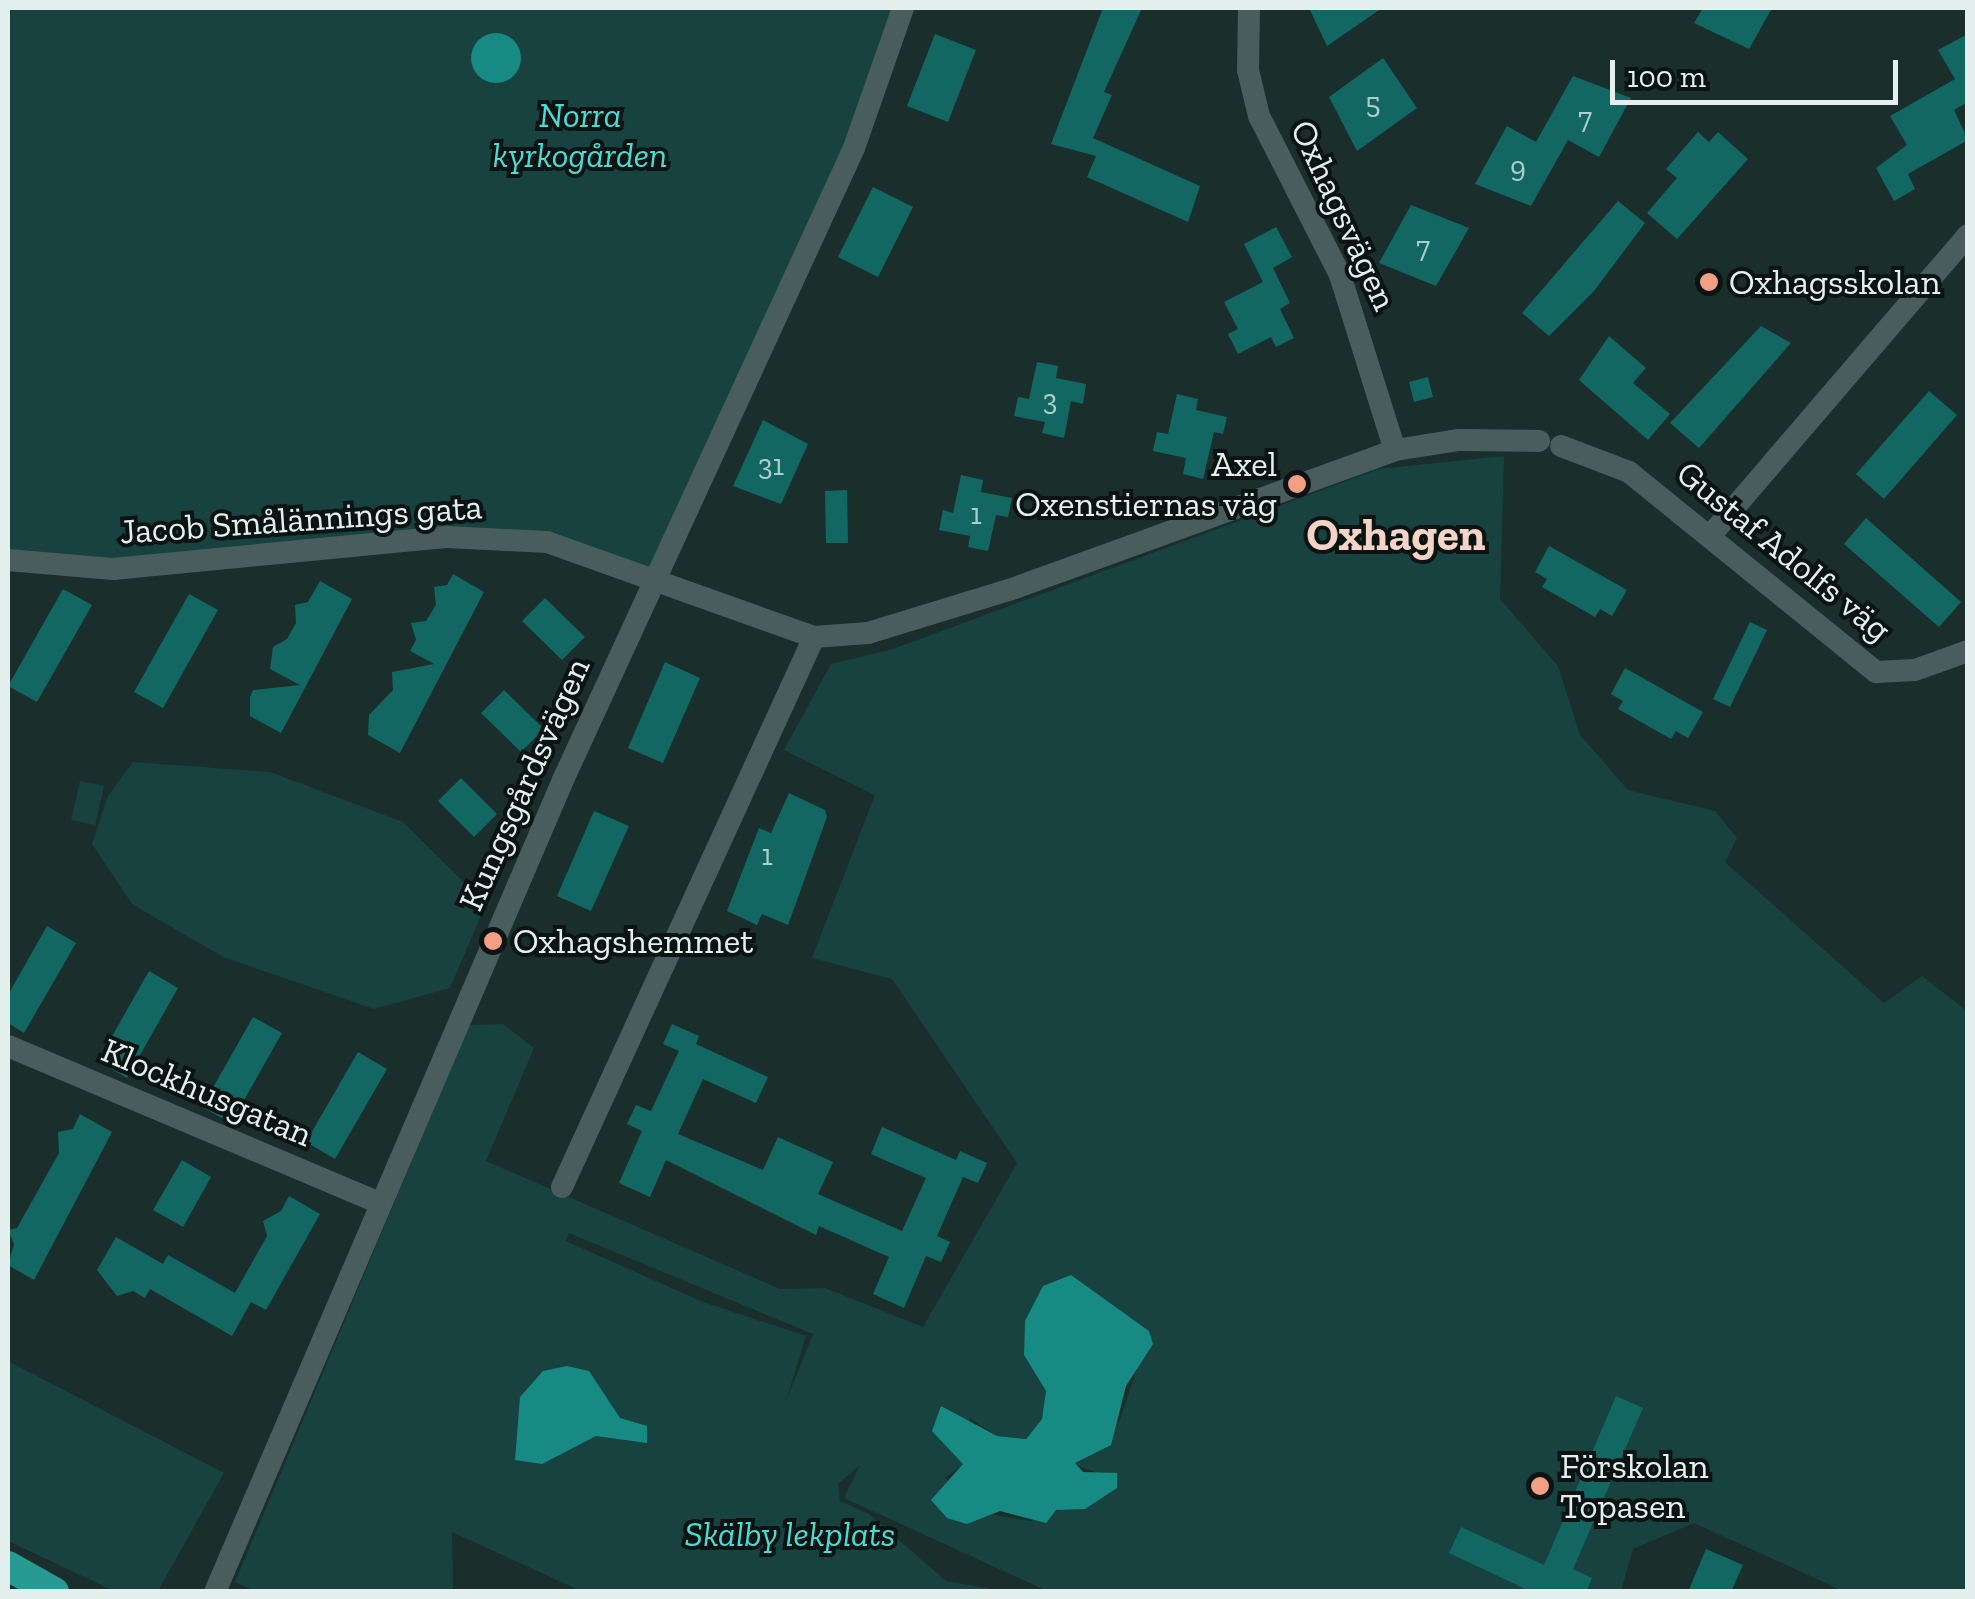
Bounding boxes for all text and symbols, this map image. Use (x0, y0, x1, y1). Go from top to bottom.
scale bar (1615, 40, 1902, 102)
text: 100 m (1627, 59, 1706, 95)
house number: 5 (1365, 85, 1381, 121)
park label: Norra kyrkogården (493, 94, 667, 176)
house number: 7 (1578, 100, 1592, 136)
street label: Oxhagsvägen (1282, 113, 1406, 317)
house number: 9 (1510, 149, 1526, 185)
house number: 7 (1416, 229, 1430, 265)
place label: Oxhagsskolan (1729, 261, 1940, 303)
marker: Oxhagsskolan (1698, 271, 1720, 293)
house number: 3 (1043, 382, 1057, 418)
place label: Axel Oxenstiernas väg (1014, 443, 1277, 525)
house number: 31 (758, 447, 784, 483)
street label: Gustaf Adolfs väg (1668, 451, 1900, 651)
marker: Axel Oxenstiernas väg (1286, 473, 1308, 495)
street label: Jacob Smålännings gata (118, 485, 484, 553)
house number: 1 (970, 496, 982, 532)
district label: Oxhagen (1307, 509, 1485, 563)
street label: Kungsgårdsvägen (449, 651, 599, 917)
house number: 1 (761, 837, 773, 873)
place label: Oxhagshemmet (513, 920, 753, 962)
marker: Oxhagshemmet (482, 930, 504, 952)
street label: Klockhusgatan (95, 1029, 319, 1155)
place label: Förskolan Topasen (1560, 1445, 1709, 1527)
marker: Förskolan Topasen (1529, 1475, 1551, 1497)
park label: Skälby lekplats (685, 1513, 895, 1555)

